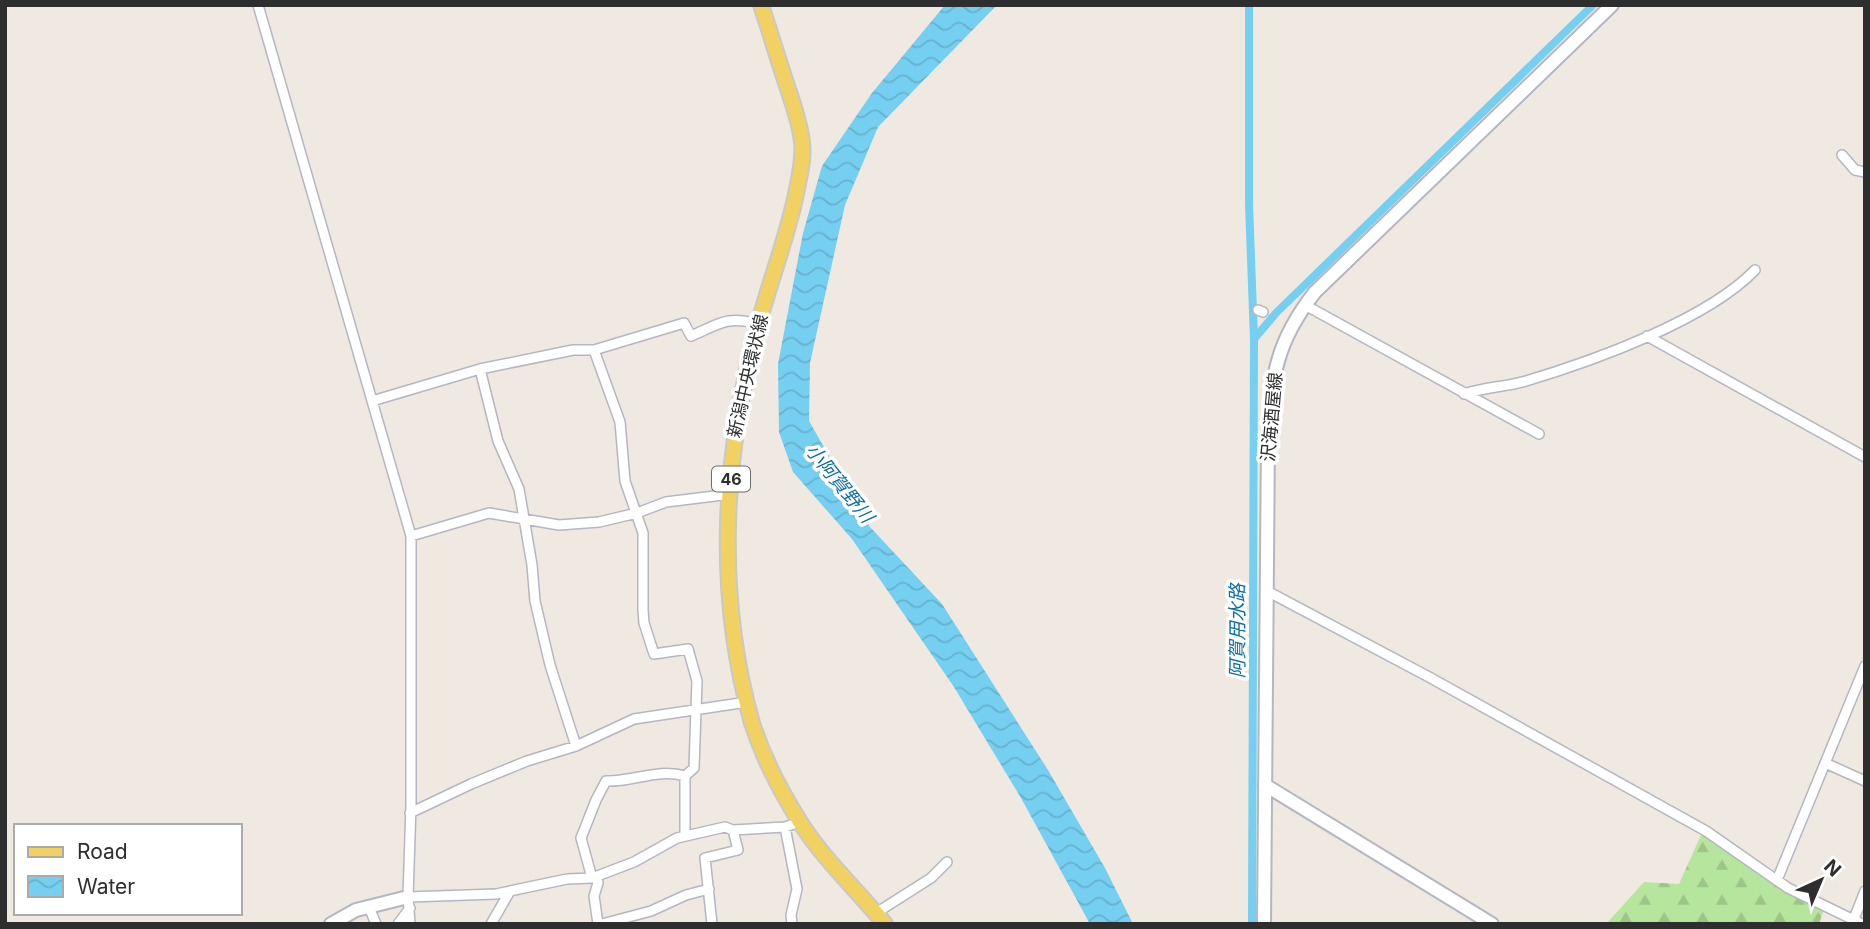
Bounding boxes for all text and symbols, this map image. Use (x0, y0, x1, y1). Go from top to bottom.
street label: 新潟中央環状線 (723, 312, 772, 440)
street label: 沢海酒屋線 (1257, 371, 1286, 463)
water label: 小阿賀野川 (801, 439, 880, 529)
road number: 46 (712, 466, 750, 492)
water label: 阿賀用水路 (1226, 582, 1249, 679)
legend (14, 824, 242, 915)
text: Road (77, 839, 128, 864)
north arrow (1786, 845, 1856, 915)
text: N (1819, 855, 1846, 881)
text: Water (77, 874, 135, 899)

